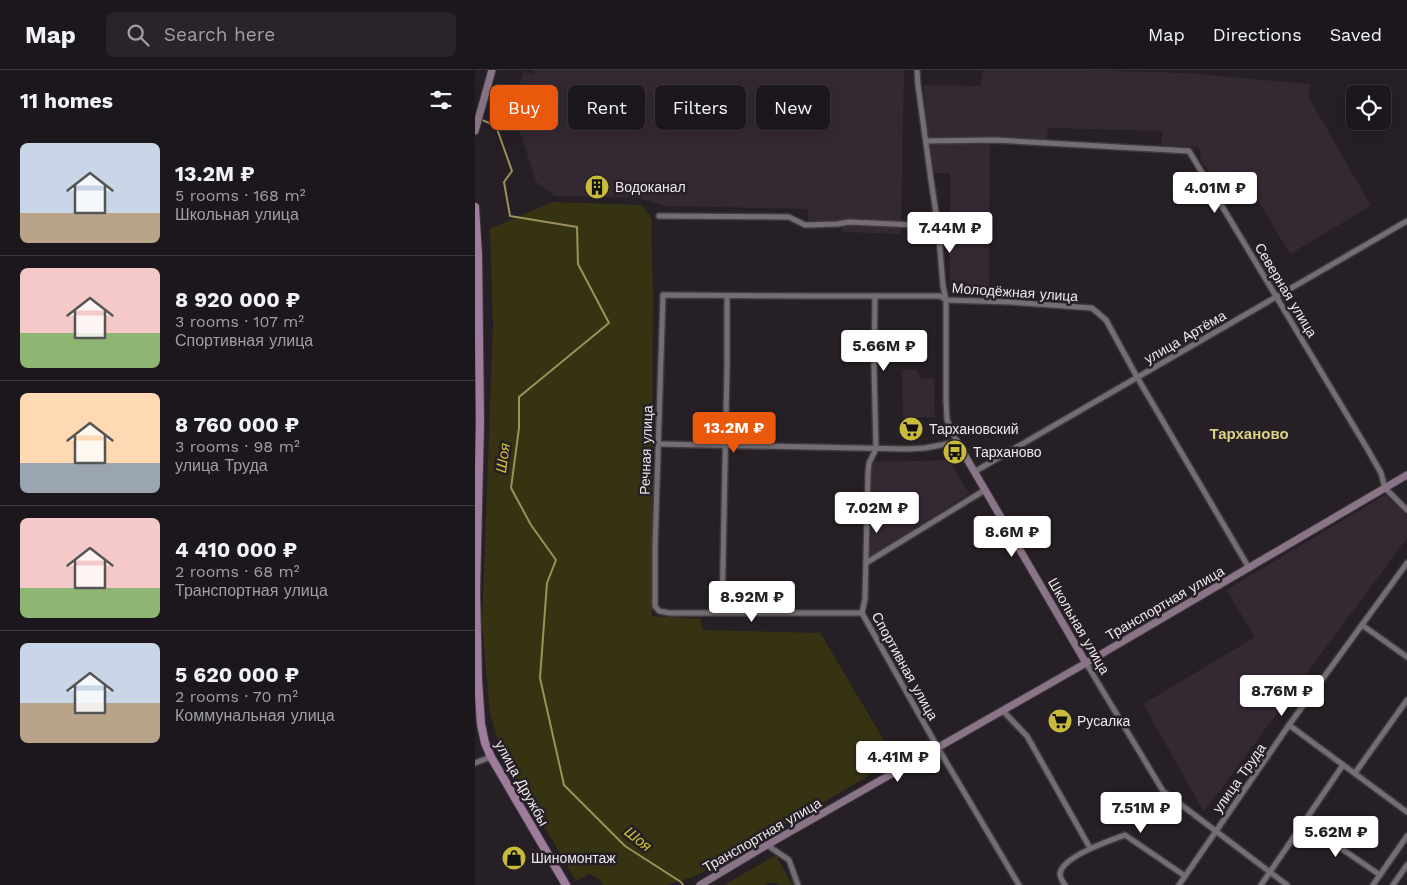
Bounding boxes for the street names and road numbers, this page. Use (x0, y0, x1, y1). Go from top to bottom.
street label: Северная улица (1252, 240, 1321, 340)
street label: Молодёжная улица (951, 280, 1079, 304)
street label: улица Артёма (1141, 307, 1229, 367)
street label: Речная улица (636, 405, 656, 495)
street label: Транспортная улица (1103, 563, 1227, 643)
street label: Школьная улица (1045, 575, 1113, 677)
street label: Спортивная улица (869, 609, 941, 723)
street label: улица Дружбы (492, 738, 552, 828)
street label: улица Труда (1209, 740, 1269, 816)
street label: Транспортная улица (700, 795, 824, 875)

